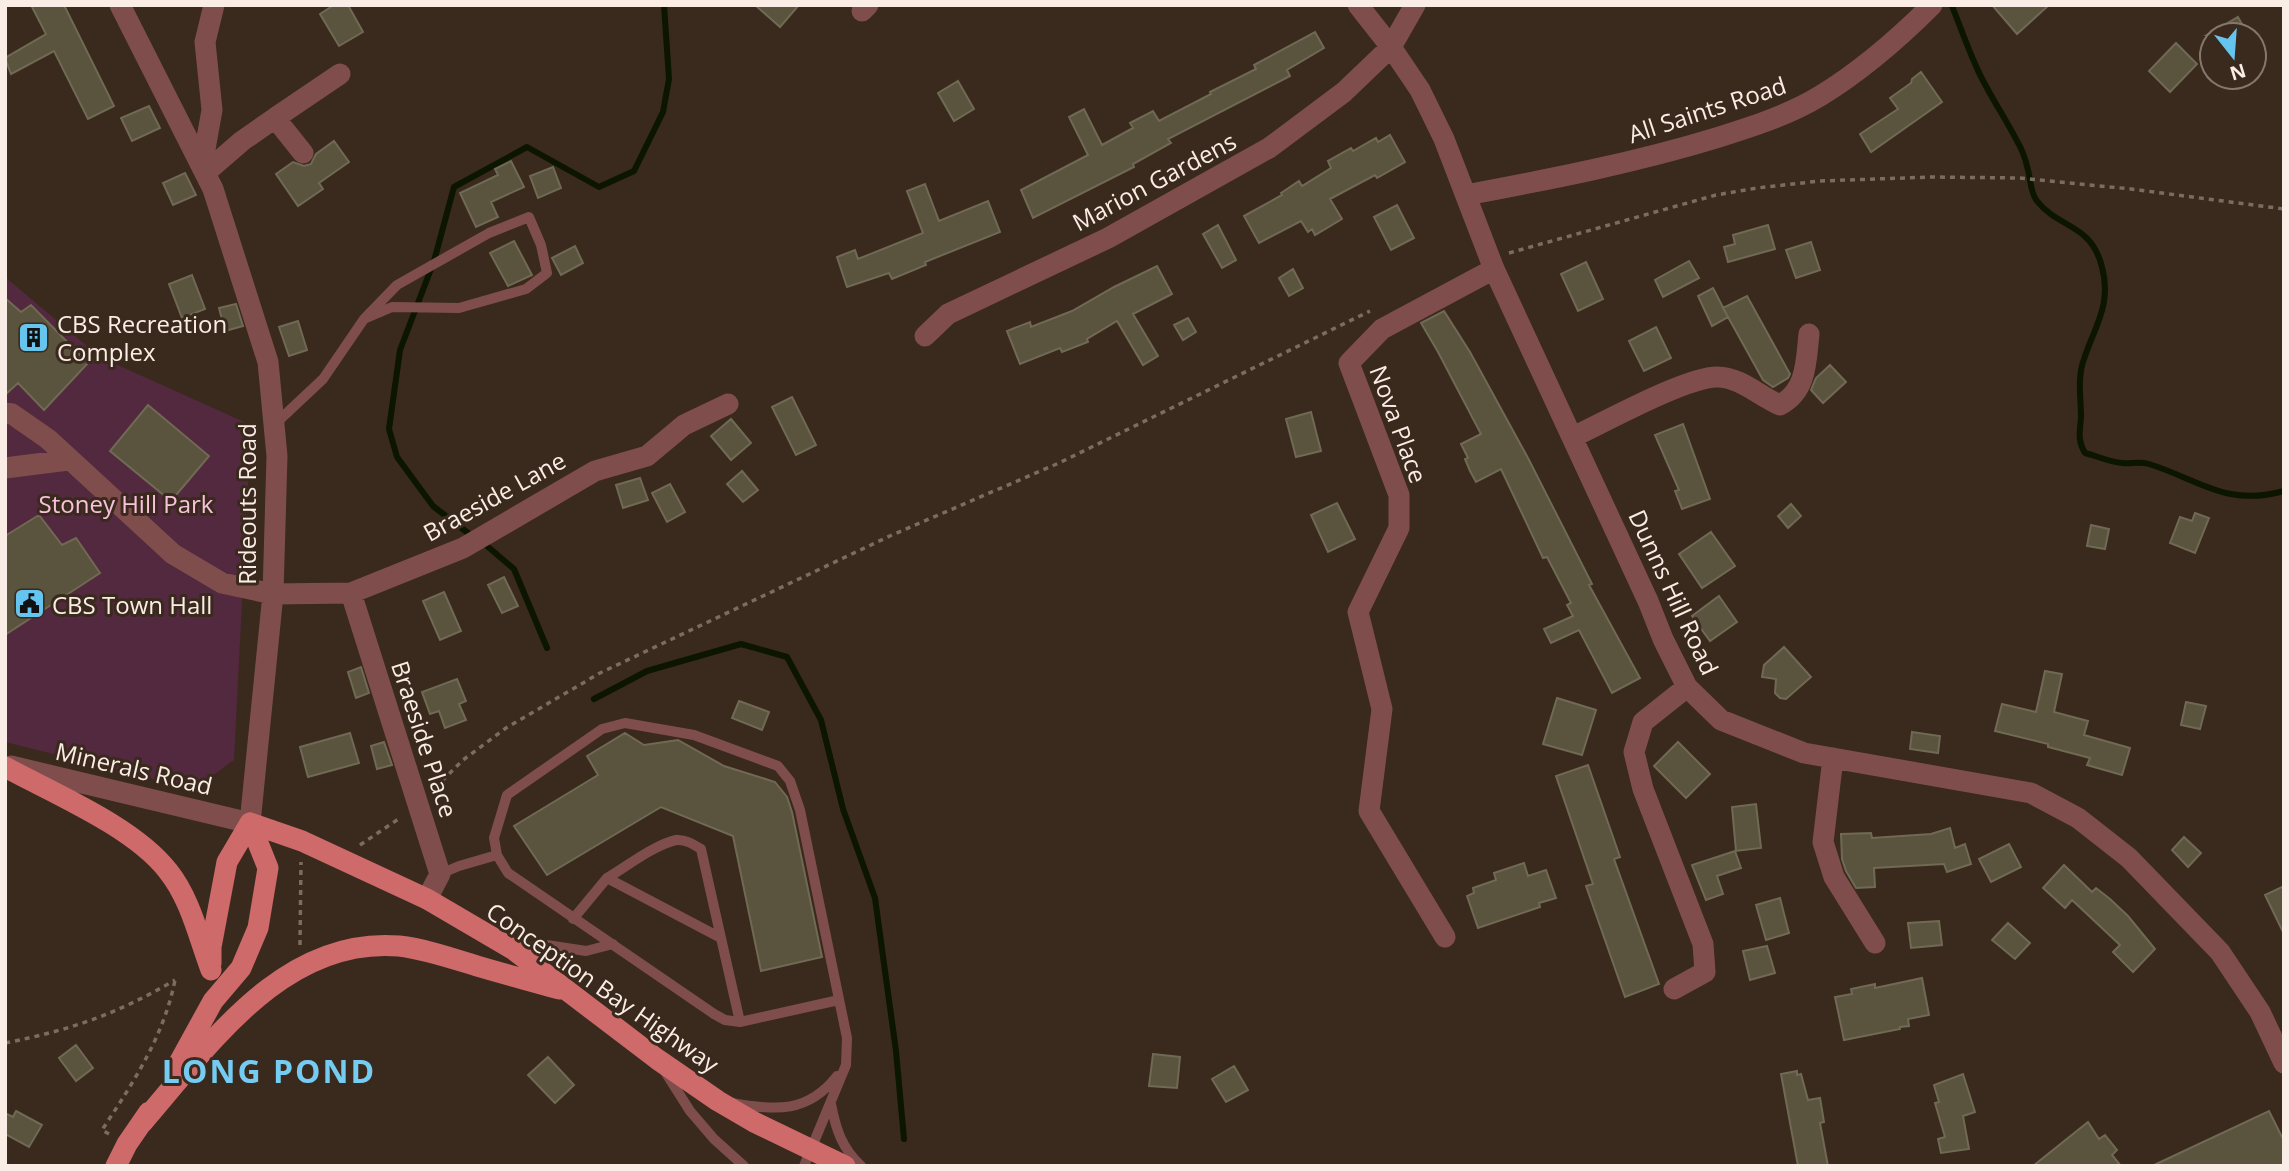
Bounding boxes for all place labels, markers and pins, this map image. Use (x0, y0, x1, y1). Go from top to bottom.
place label: CBS Recreation Complex (57, 307, 227, 368)
building icon: CBS Recreation Complex (17, 320, 51, 354)
public building icon: CBS Town Hall (12, 587, 46, 621)
place label: CBS Town Hall (52, 588, 212, 621)

